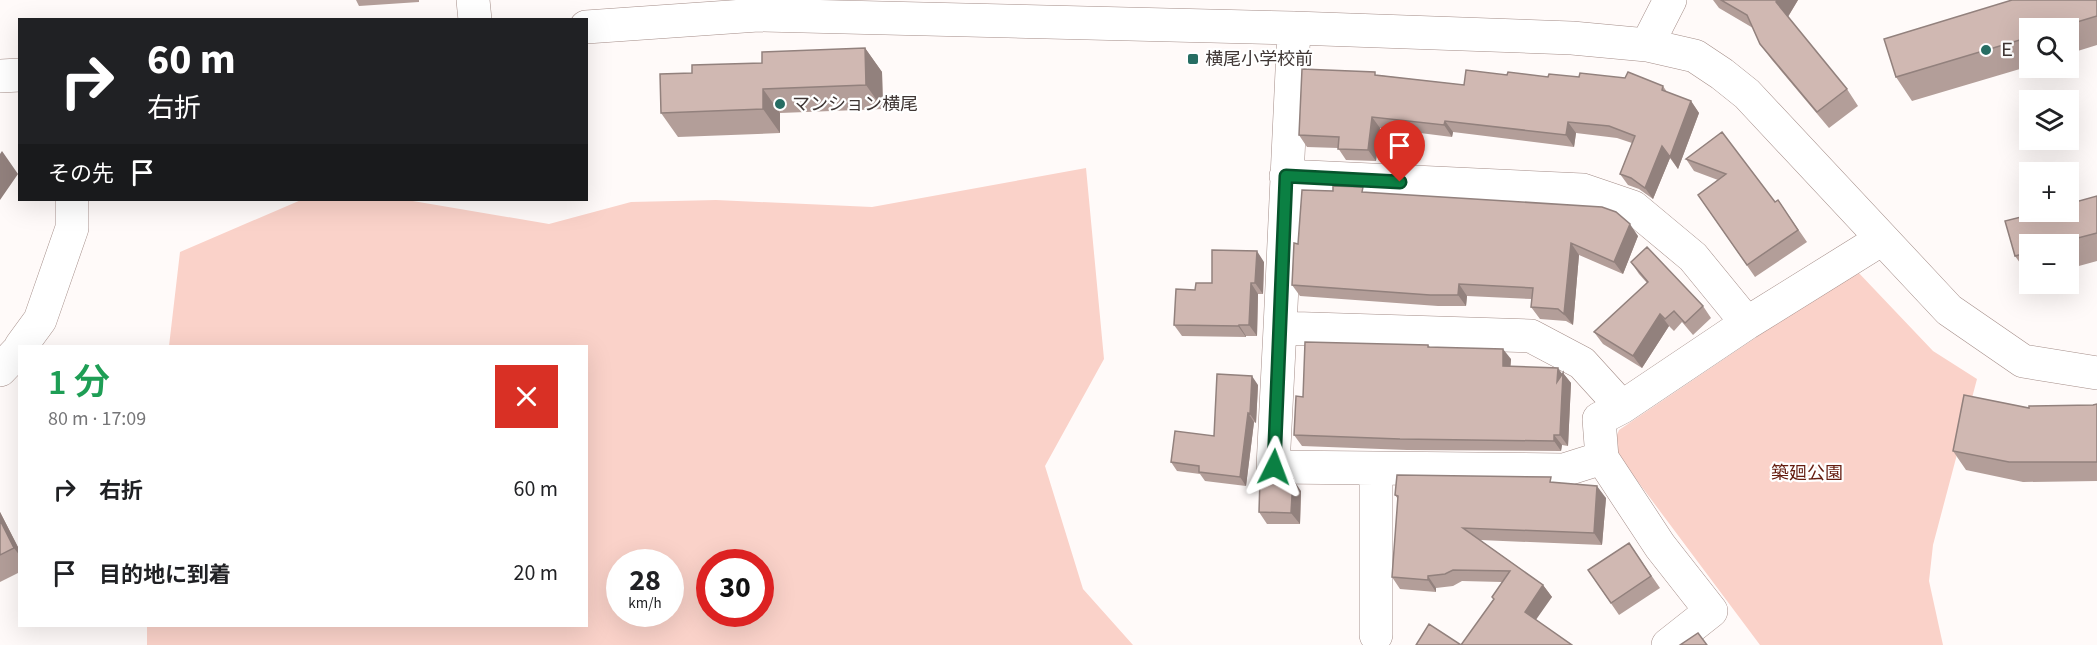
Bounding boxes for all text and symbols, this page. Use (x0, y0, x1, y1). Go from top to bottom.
map controls (2019, 18, 2079, 294)
button: search (2019, 18, 2079, 78)
text: 60 m (147, 30, 236, 90)
place label: Ｅ (1998, 38, 2016, 63)
icon: right (48, 42, 126, 120)
marker: Ｅ (1979, 43, 1993, 57)
place label: 横尾小学校前 (1205, 47, 1313, 72)
marker: 横尾小学校前 (1186, 52, 1200, 66)
text: 右折 (147, 89, 201, 128)
button: layers (2019, 90, 2079, 150)
place label: マンション横尾 (792, 92, 918, 117)
marker: マンション横尾 (773, 97, 787, 111)
pin (1374, 120, 1425, 182)
icon: arrive (1383, 129, 1416, 162)
icon: arrive (126, 156, 159, 189)
text: その先 (48, 158, 114, 190)
button: + (2019, 162, 2079, 222)
button: − (2019, 234, 2079, 294)
text: 1 分 (48, 357, 110, 408)
button: close (495, 365, 558, 428)
text: 80 m · 17:09 (48, 405, 146, 433)
position arrow (1242, 435, 1306, 499)
park label: 築廻公園 (1771, 461, 1843, 486)
icon: right (48, 473, 81, 506)
text: 60 m (513, 473, 558, 505)
text: 右折 (99, 475, 143, 507)
speed limit sign: 30 (696, 549, 774, 627)
icon: arrive (48, 557, 81, 590)
text: 20 m (513, 557, 558, 589)
text: 目的地に到着 (99, 559, 231, 591)
text: 28 (629, 559, 661, 602)
text: km/h (628, 593, 662, 614)

